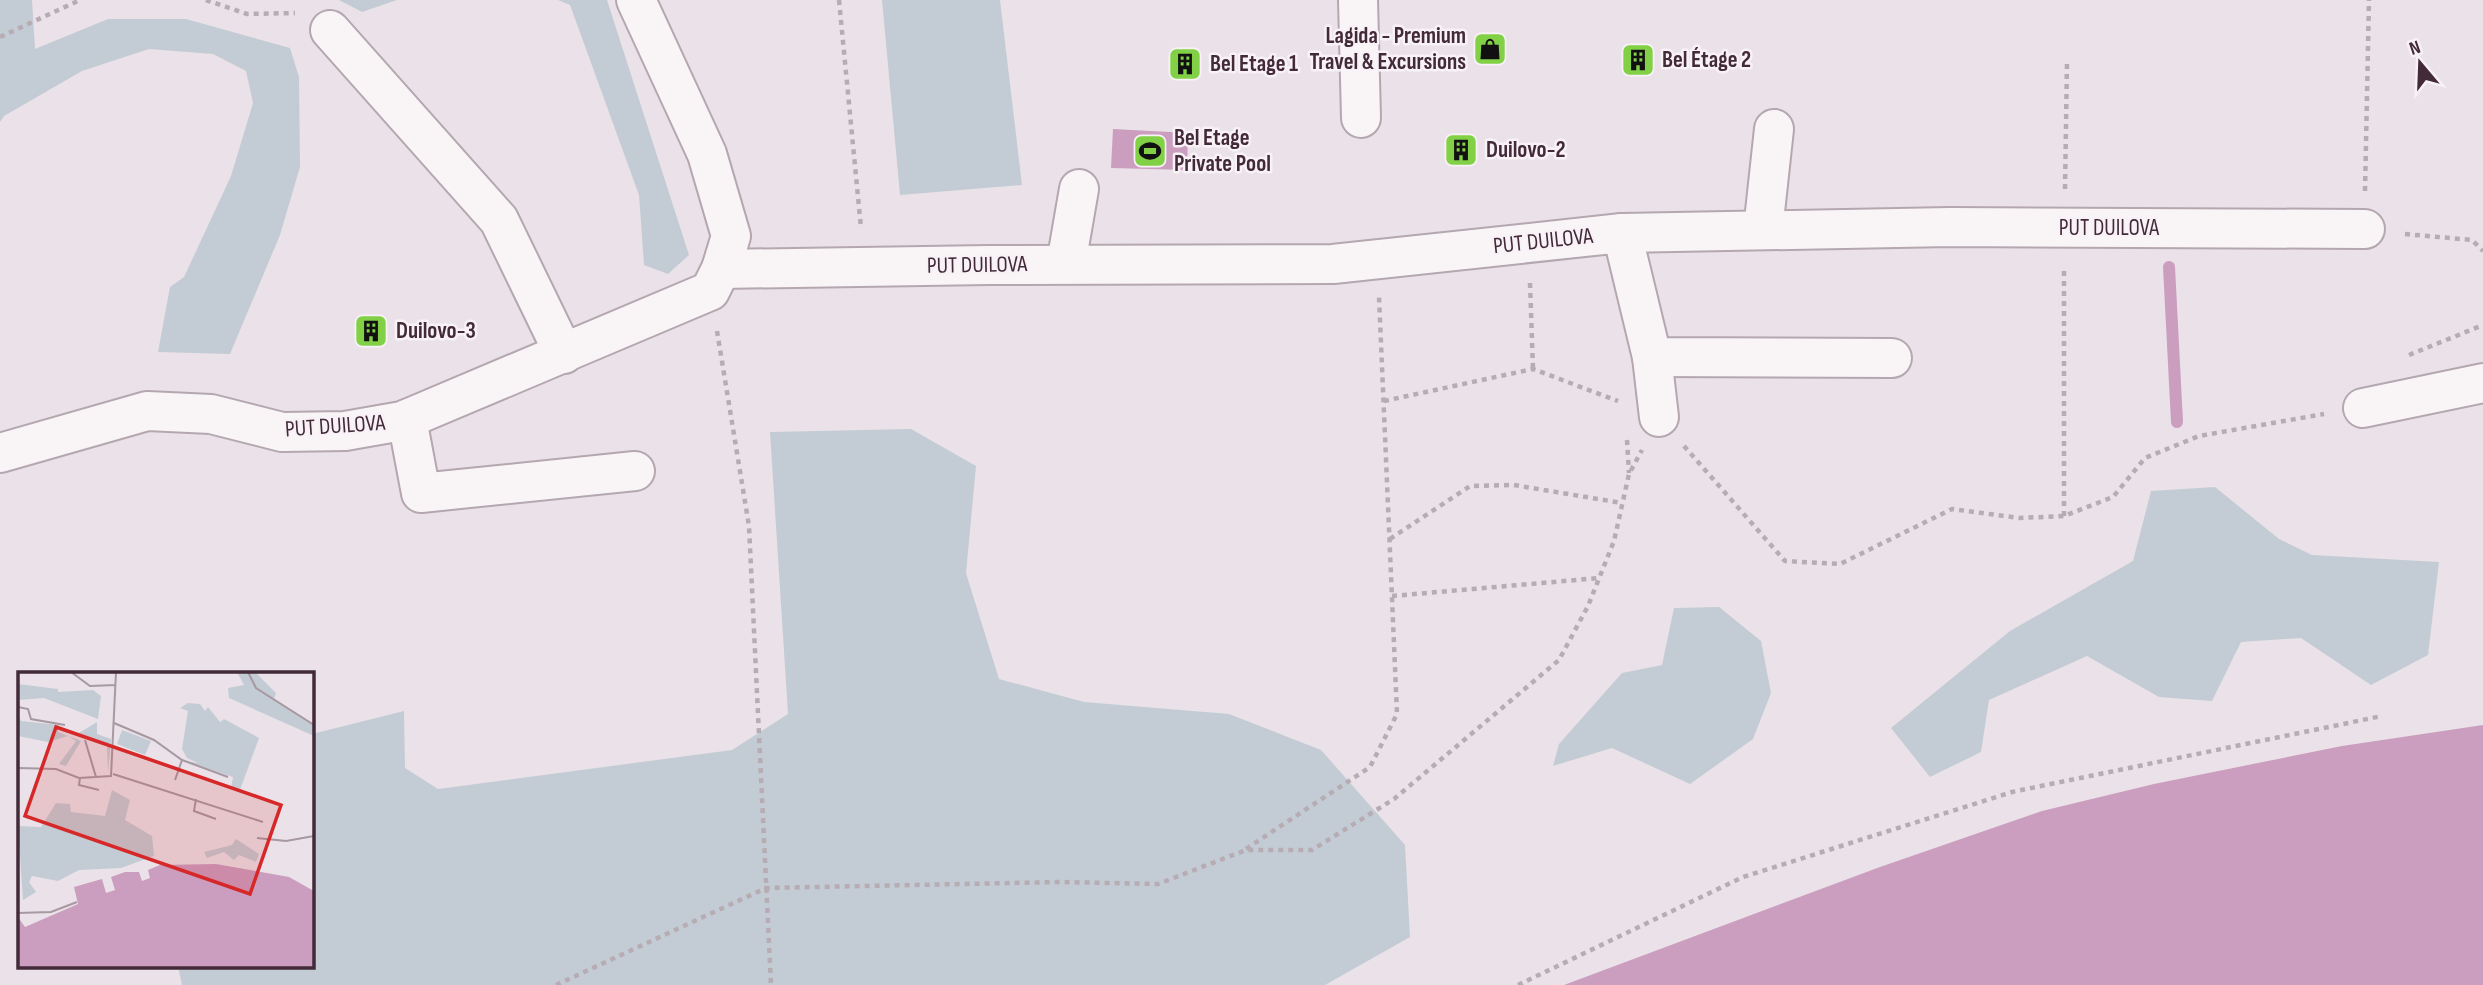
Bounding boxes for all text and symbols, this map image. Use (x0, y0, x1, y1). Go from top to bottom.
place label: Lagida - Premium Travel & Excursions (1309, 22, 1466, 76)
north arrow (2385, 28, 2455, 98)
shop icon: Lagida - Premium Travel & Excursions (1471, 30, 1509, 68)
text: N (2406, 36, 2423, 61)
building icon: Bel Étage 2 (1619, 41, 1657, 79)
building icon: Bel Etage 1 (1166, 45, 1204, 83)
place label: Bel Étage 2 (1662, 46, 1751, 74)
place label: Bel Etage 1 (1210, 50, 1298, 78)
place label: Bel Etage Private Pool (1174, 124, 1271, 178)
building icon: Duilovo-2 (1442, 131, 1480, 169)
sports icon: Bel Etage Private Pool (1131, 132, 1169, 170)
place label: Duilovo-2 (1486, 136, 1566, 164)
street label: PUT DUILOVA (2059, 214, 2159, 242)
street label: PUT DUILOVA (1492, 222, 1594, 260)
street label: PUT DUILOVA (927, 250, 1028, 280)
building icon: Duilovo-3 (352, 312, 390, 350)
place label: Duilovo-3 (396, 317, 476, 345)
street label: PUT DUILOVA (284, 409, 386, 443)
inset map (18, 672, 313, 968)

